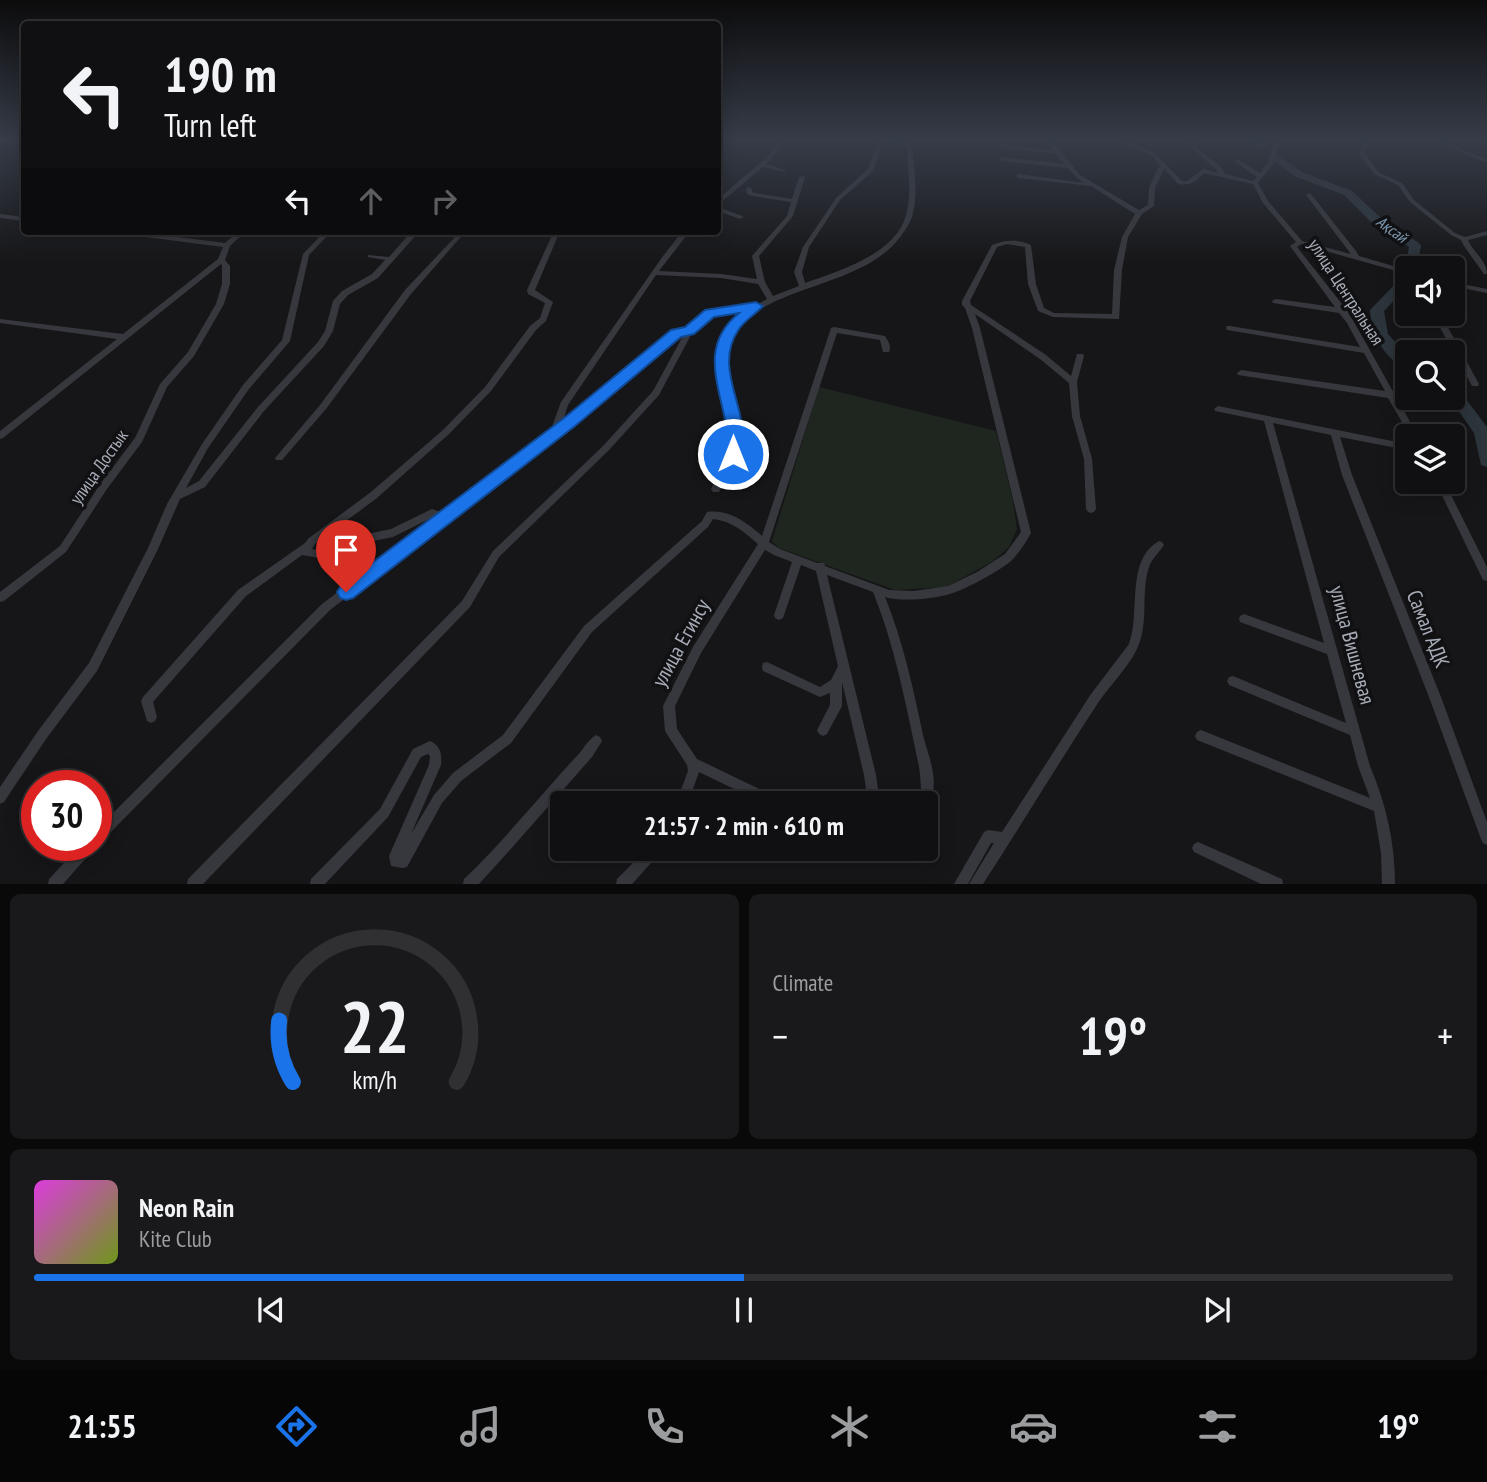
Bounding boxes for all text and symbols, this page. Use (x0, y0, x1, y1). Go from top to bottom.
text: 190 m (164, 42, 277, 106)
icon: left (49, 49, 140, 140)
text: Turn left (164, 104, 256, 146)
icon: left (279, 182, 317, 220)
icon: ahead (352, 182, 390, 220)
icon: right (425, 182, 463, 220)
water label: Ақсай (1373, 211, 1413, 248)
street label: улица Центральная (1303, 234, 1389, 349)
map controls (1395, 256, 1465, 494)
button: sound (1395, 256, 1465, 326)
button: search (1395, 340, 1465, 410)
position arrow (696, 417, 770, 491)
button: layers (1395, 424, 1465, 494)
street label: улица Достык (64, 425, 133, 509)
pin (316, 520, 376, 592)
icon: arrive (327, 531, 365, 569)
street label: улица Вишневая (1324, 583, 1381, 707)
street label: Самал АДК (1401, 586, 1456, 672)
street label: улица Егинсу (645, 594, 716, 691)
speed limit sign: 30 (21, 770, 112, 861)
text: 21:57 · 2 min · 610 m (644, 809, 844, 842)
text: Climate (773, 968, 833, 997)
text: 22 (339, 979, 409, 1073)
text: 19° (1078, 1002, 1147, 1069)
text: − (773, 1011, 788, 1060)
text: + (1437, 1011, 1453, 1060)
text: km/h (352, 1064, 396, 1096)
text: Neon Rain (139, 1191, 234, 1224)
text: Kite Club (139, 1224, 212, 1253)
icon: previous (252, 1291, 290, 1329)
icon: pause (725, 1291, 763, 1329)
icon: next (1198, 1291, 1236, 1329)
icon: directions (272, 1402, 321, 1451)
icon: music (456, 1402, 505, 1451)
icon: phone (640, 1402, 689, 1451)
icon: climate (825, 1402, 874, 1451)
icon: car (1009, 1402, 1058, 1451)
icon: filters (1193, 1402, 1242, 1451)
text: 21:55 (68, 1405, 137, 1447)
text: 19° (1377, 1405, 1419, 1447)

